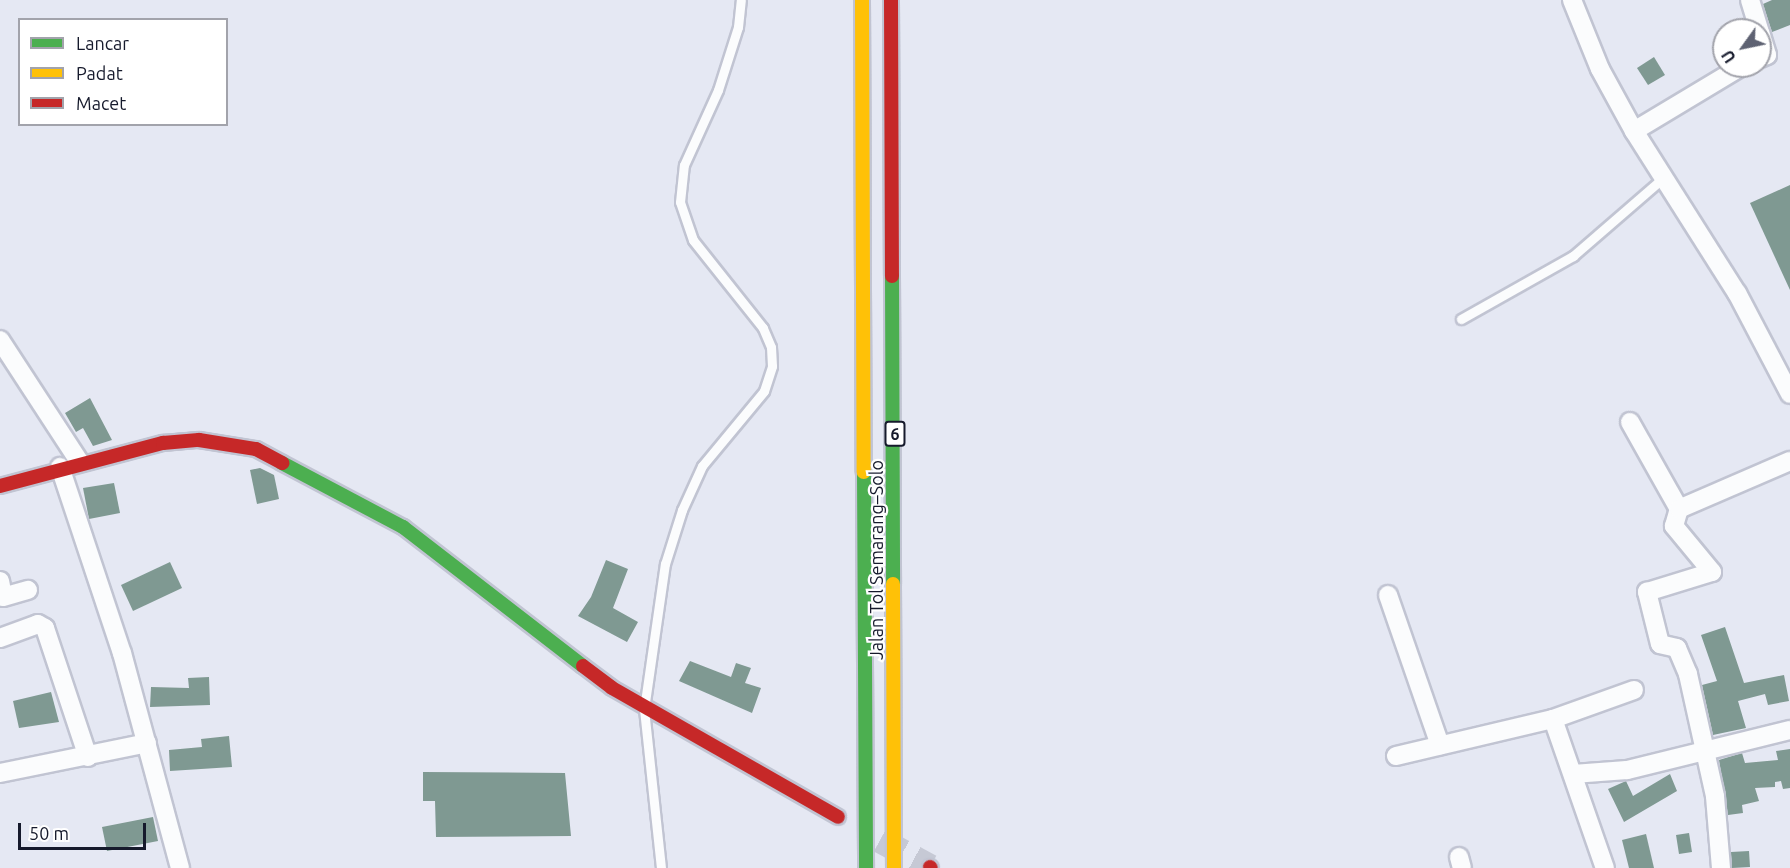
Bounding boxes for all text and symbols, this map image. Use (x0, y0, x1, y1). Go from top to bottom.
legend (18, 18, 228, 126)
north arrow (1712, 18, 1772, 78)
text: Lancar (76, 33, 129, 53)
text: U (1718, 47, 1739, 66)
text: Padat (76, 63, 123, 83)
text: Macet (76, 93, 126, 113)
road number: 6 (883, 421, 907, 447)
street label: Jalan Tol Semarang–Solo (865, 460, 887, 660)
scale bar (21, 811, 148, 849)
text: 50 m (29, 823, 69, 843)

